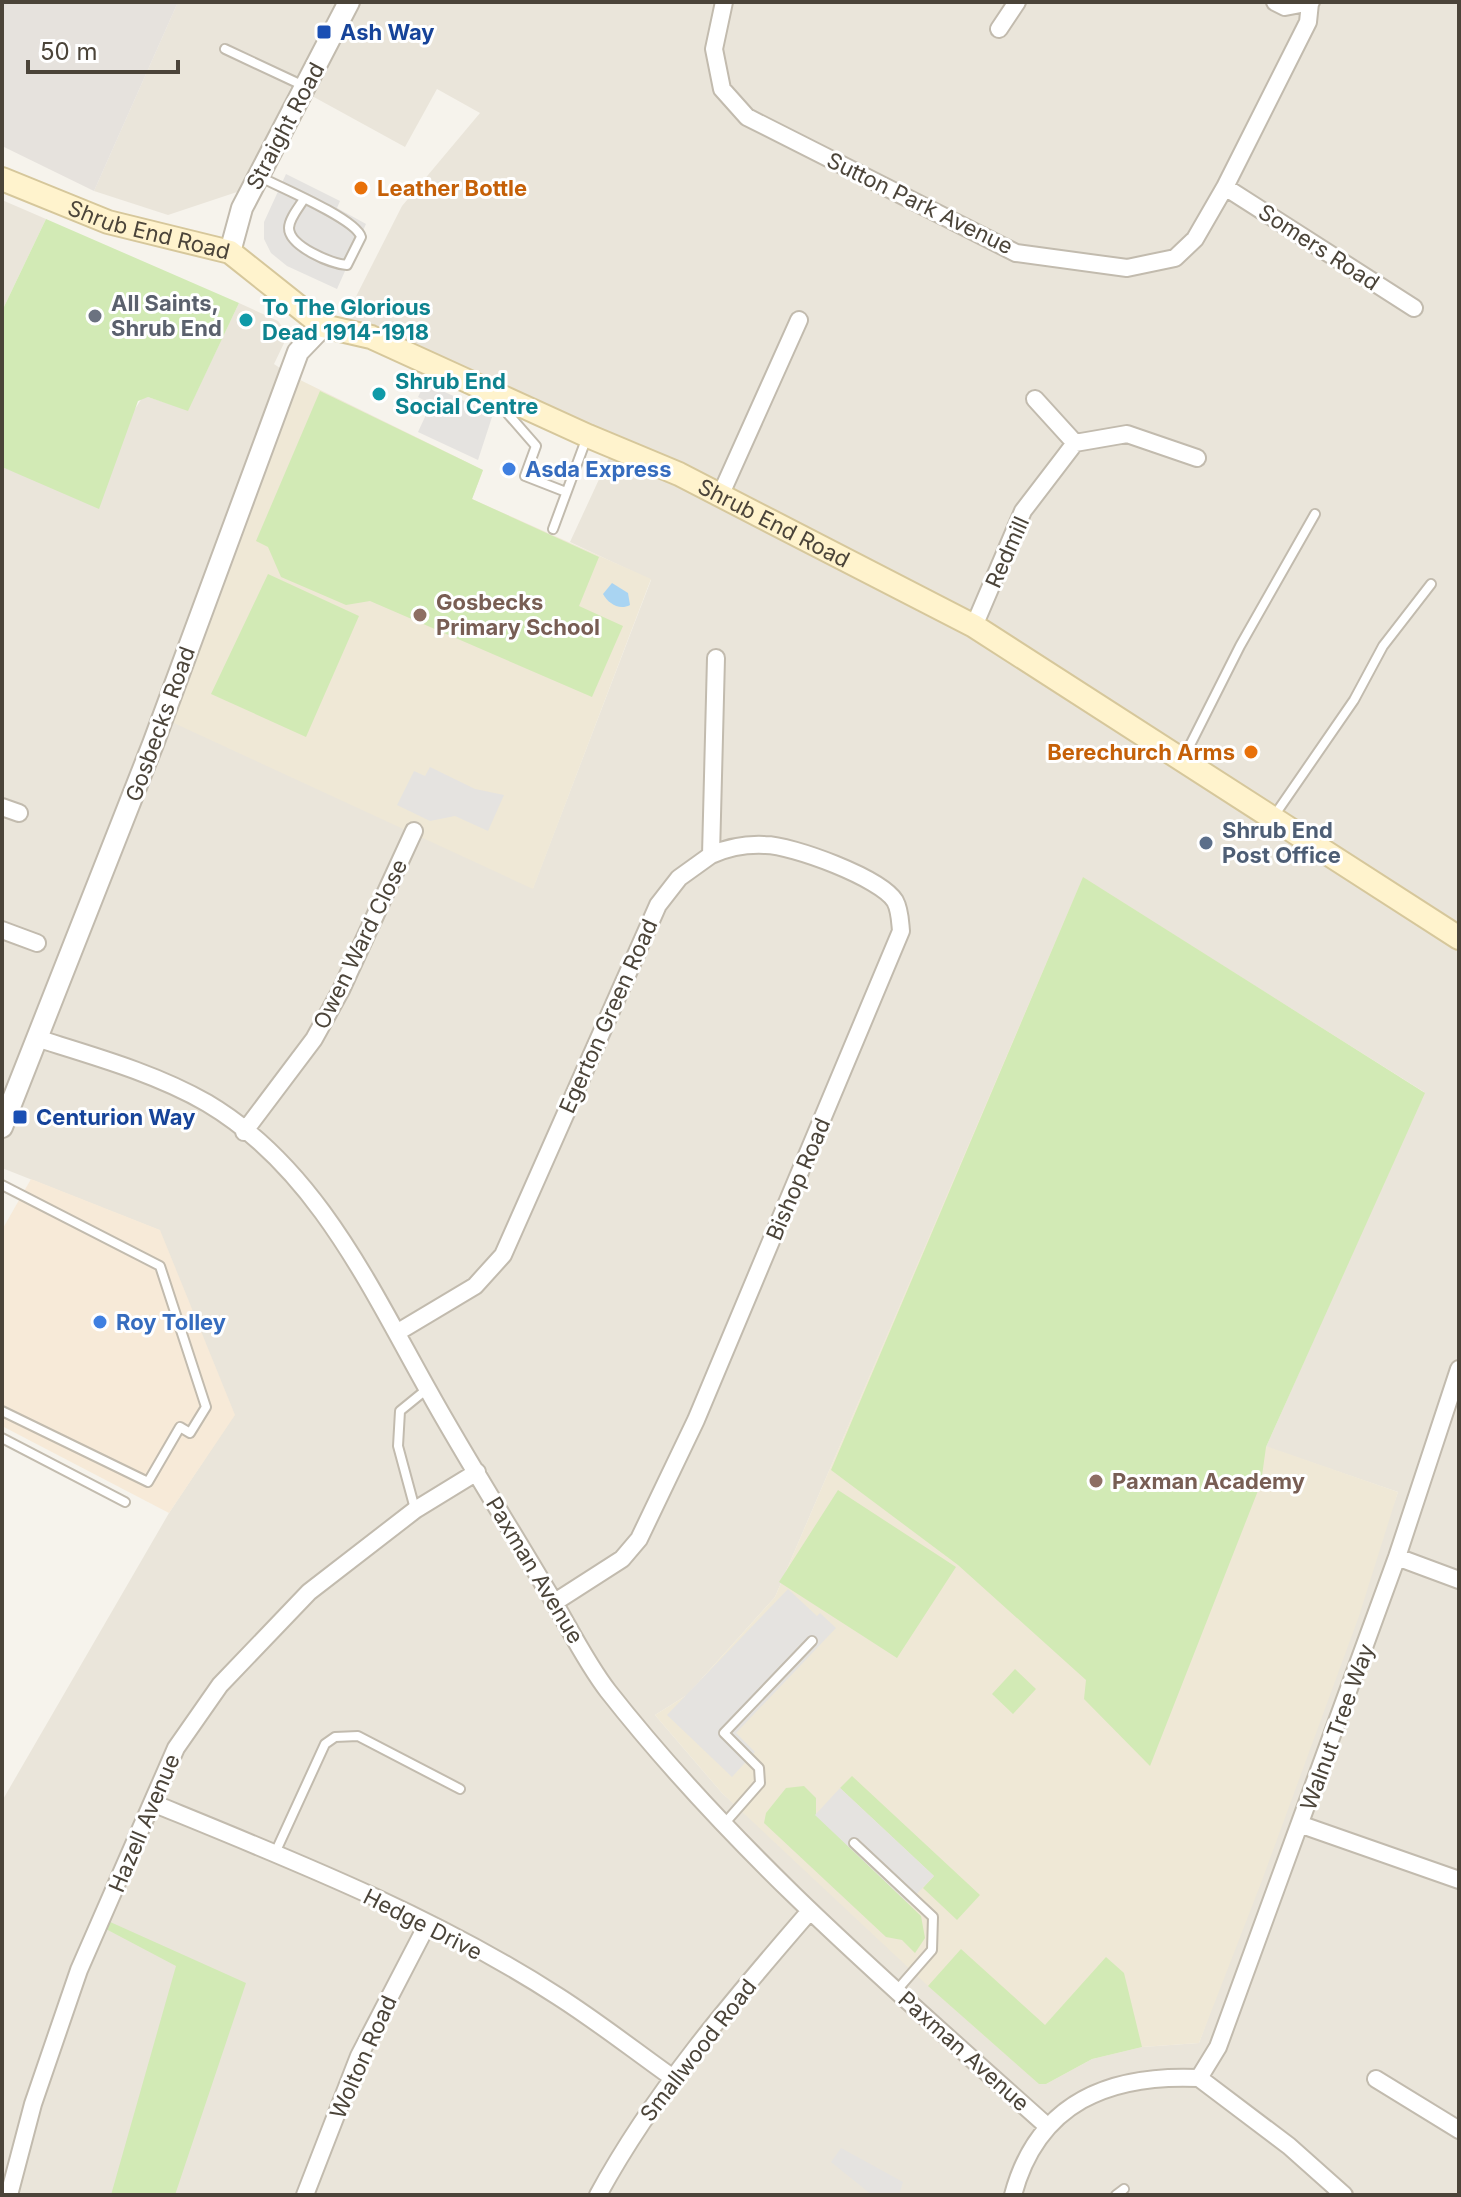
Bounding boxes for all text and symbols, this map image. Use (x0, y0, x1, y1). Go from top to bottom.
place label: Ash Way (340, 19, 435, 45)
marker: Ash Way (315, 23, 333, 41)
scale bar (28, 24, 178, 74)
text: 50 m (40, 37, 98, 66)
street label: Straight Road (241, 58, 329, 194)
street label: Sutton Park Avenue (823, 147, 1017, 259)
place label: Leather Bottle (377, 175, 527, 201)
marker: Leather Bottle (352, 179, 370, 197)
street label: Shrub End Road (64, 194, 233, 265)
street label: Somers Road (1254, 198, 1384, 296)
place label: All Saints, Shrub End (111, 290, 222, 341)
place label: To The Glorious Dead 1914-1918 (262, 294, 431, 345)
marker: All Saints, Shrub End (86, 307, 104, 325)
marker: To The Glorious Dead 1914-1918 (237, 311, 255, 329)
place label: Shrub End Social Centre (395, 368, 538, 419)
marker: Shrub End Social Centre (370, 385, 388, 403)
place label: Asda Express (525, 456, 672, 482)
marker: Asda Express (500, 460, 518, 478)
street label: Shrub End Road (694, 473, 854, 573)
street label: Redmill (980, 512, 1034, 592)
place label: Gosbecks Primary School (436, 589, 600, 640)
marker: Gosbecks Primary School (411, 606, 429, 624)
street label: Gosbecks Road (120, 643, 200, 805)
place label: Berechurch Arms (1047, 739, 1235, 765)
marker: Berechurch Arms (1242, 743, 1260, 761)
place label: Shrub End Post Office (1222, 817, 1341, 868)
marker: Shrub End Post Office (1197, 834, 1215, 852)
street label: Owen Ward Close (308, 855, 412, 1033)
street label: Egerton Green Road (553, 915, 663, 1117)
place label: Centurion Way (36, 1104, 196, 1130)
marker: Centurion Way (11, 1108, 29, 1126)
street label: Bishop Road (761, 1114, 835, 1244)
place label: Roy Tolley (116, 1309, 226, 1335)
marker: Roy Tolley (91, 1313, 109, 1331)
place label: Paxman Academy (1112, 1468, 1305, 1494)
marker: Paxman Academy (1087, 1472, 1105, 1490)
street label: Paxman Avenue (481, 1492, 589, 1648)
street label: Walnut Tree Way (1295, 1640, 1379, 1814)
street label: Hazell Avenue (103, 1750, 185, 1896)
street label: Hedge Drive (359, 1883, 487, 1965)
street label: Smallwood Road (634, 1974, 762, 2126)
street label: Paxman Avenue (893, 1986, 1035, 2116)
street label: Wolton Road (324, 1991, 402, 2123)

